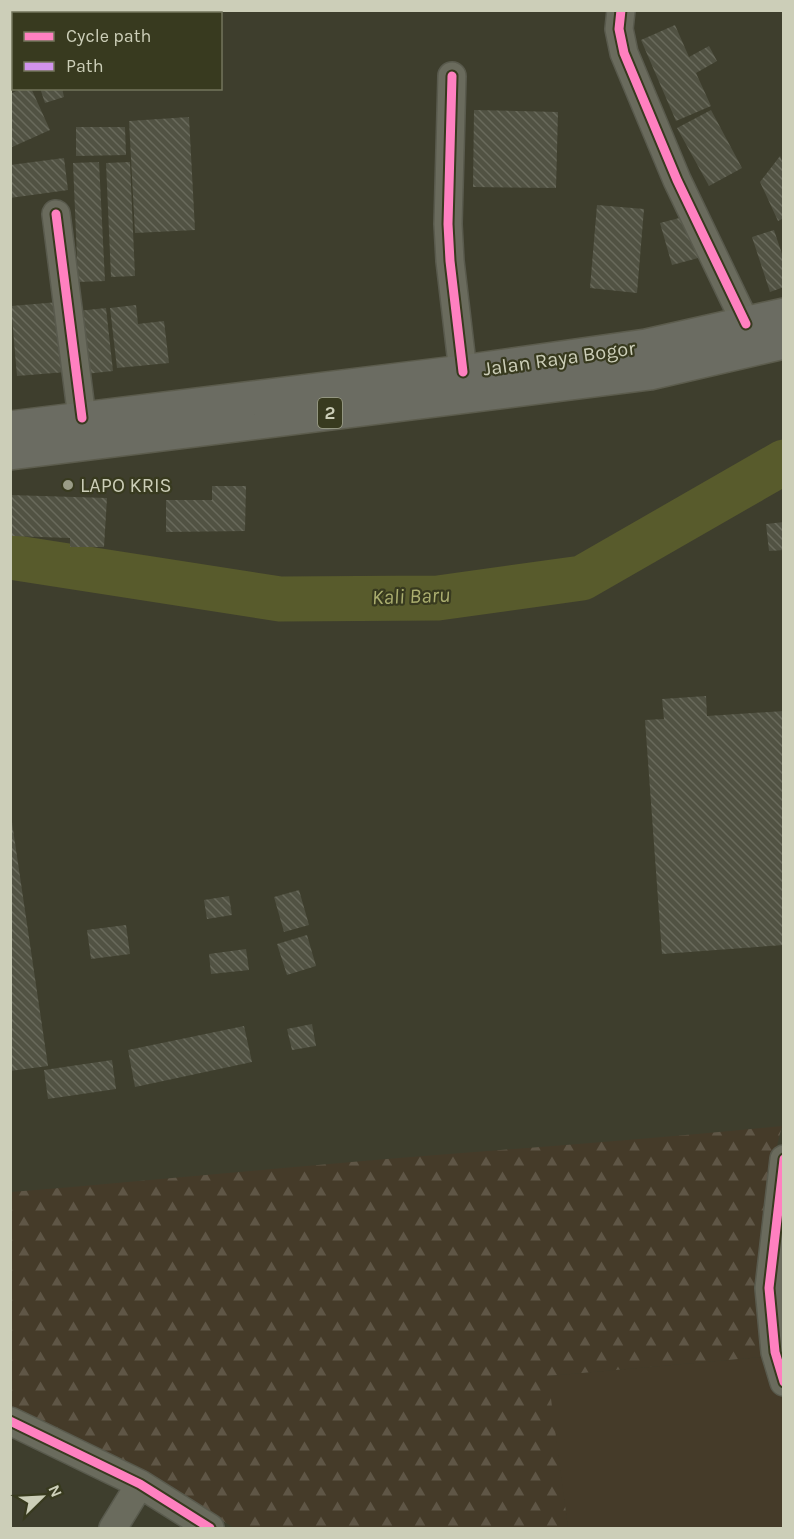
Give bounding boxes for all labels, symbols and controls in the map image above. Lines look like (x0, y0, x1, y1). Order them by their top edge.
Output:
legend (12, 12, 222, 90)
text: Cycle path (66, 25, 151, 47)
text: Path (66, 55, 104, 77)
street label: Jalan Raya Bogor (481, 336, 638, 381)
road number: 2 (318, 398, 342, 428)
place label: LAPO KRIS (80, 474, 172, 497)
marker: LAPO KRIS (61, 478, 75, 492)
water label: Kali Baru (371, 583, 451, 609)
north arrow (12, 1467, 72, 1527)
text: N (44, 1482, 66, 1500)

